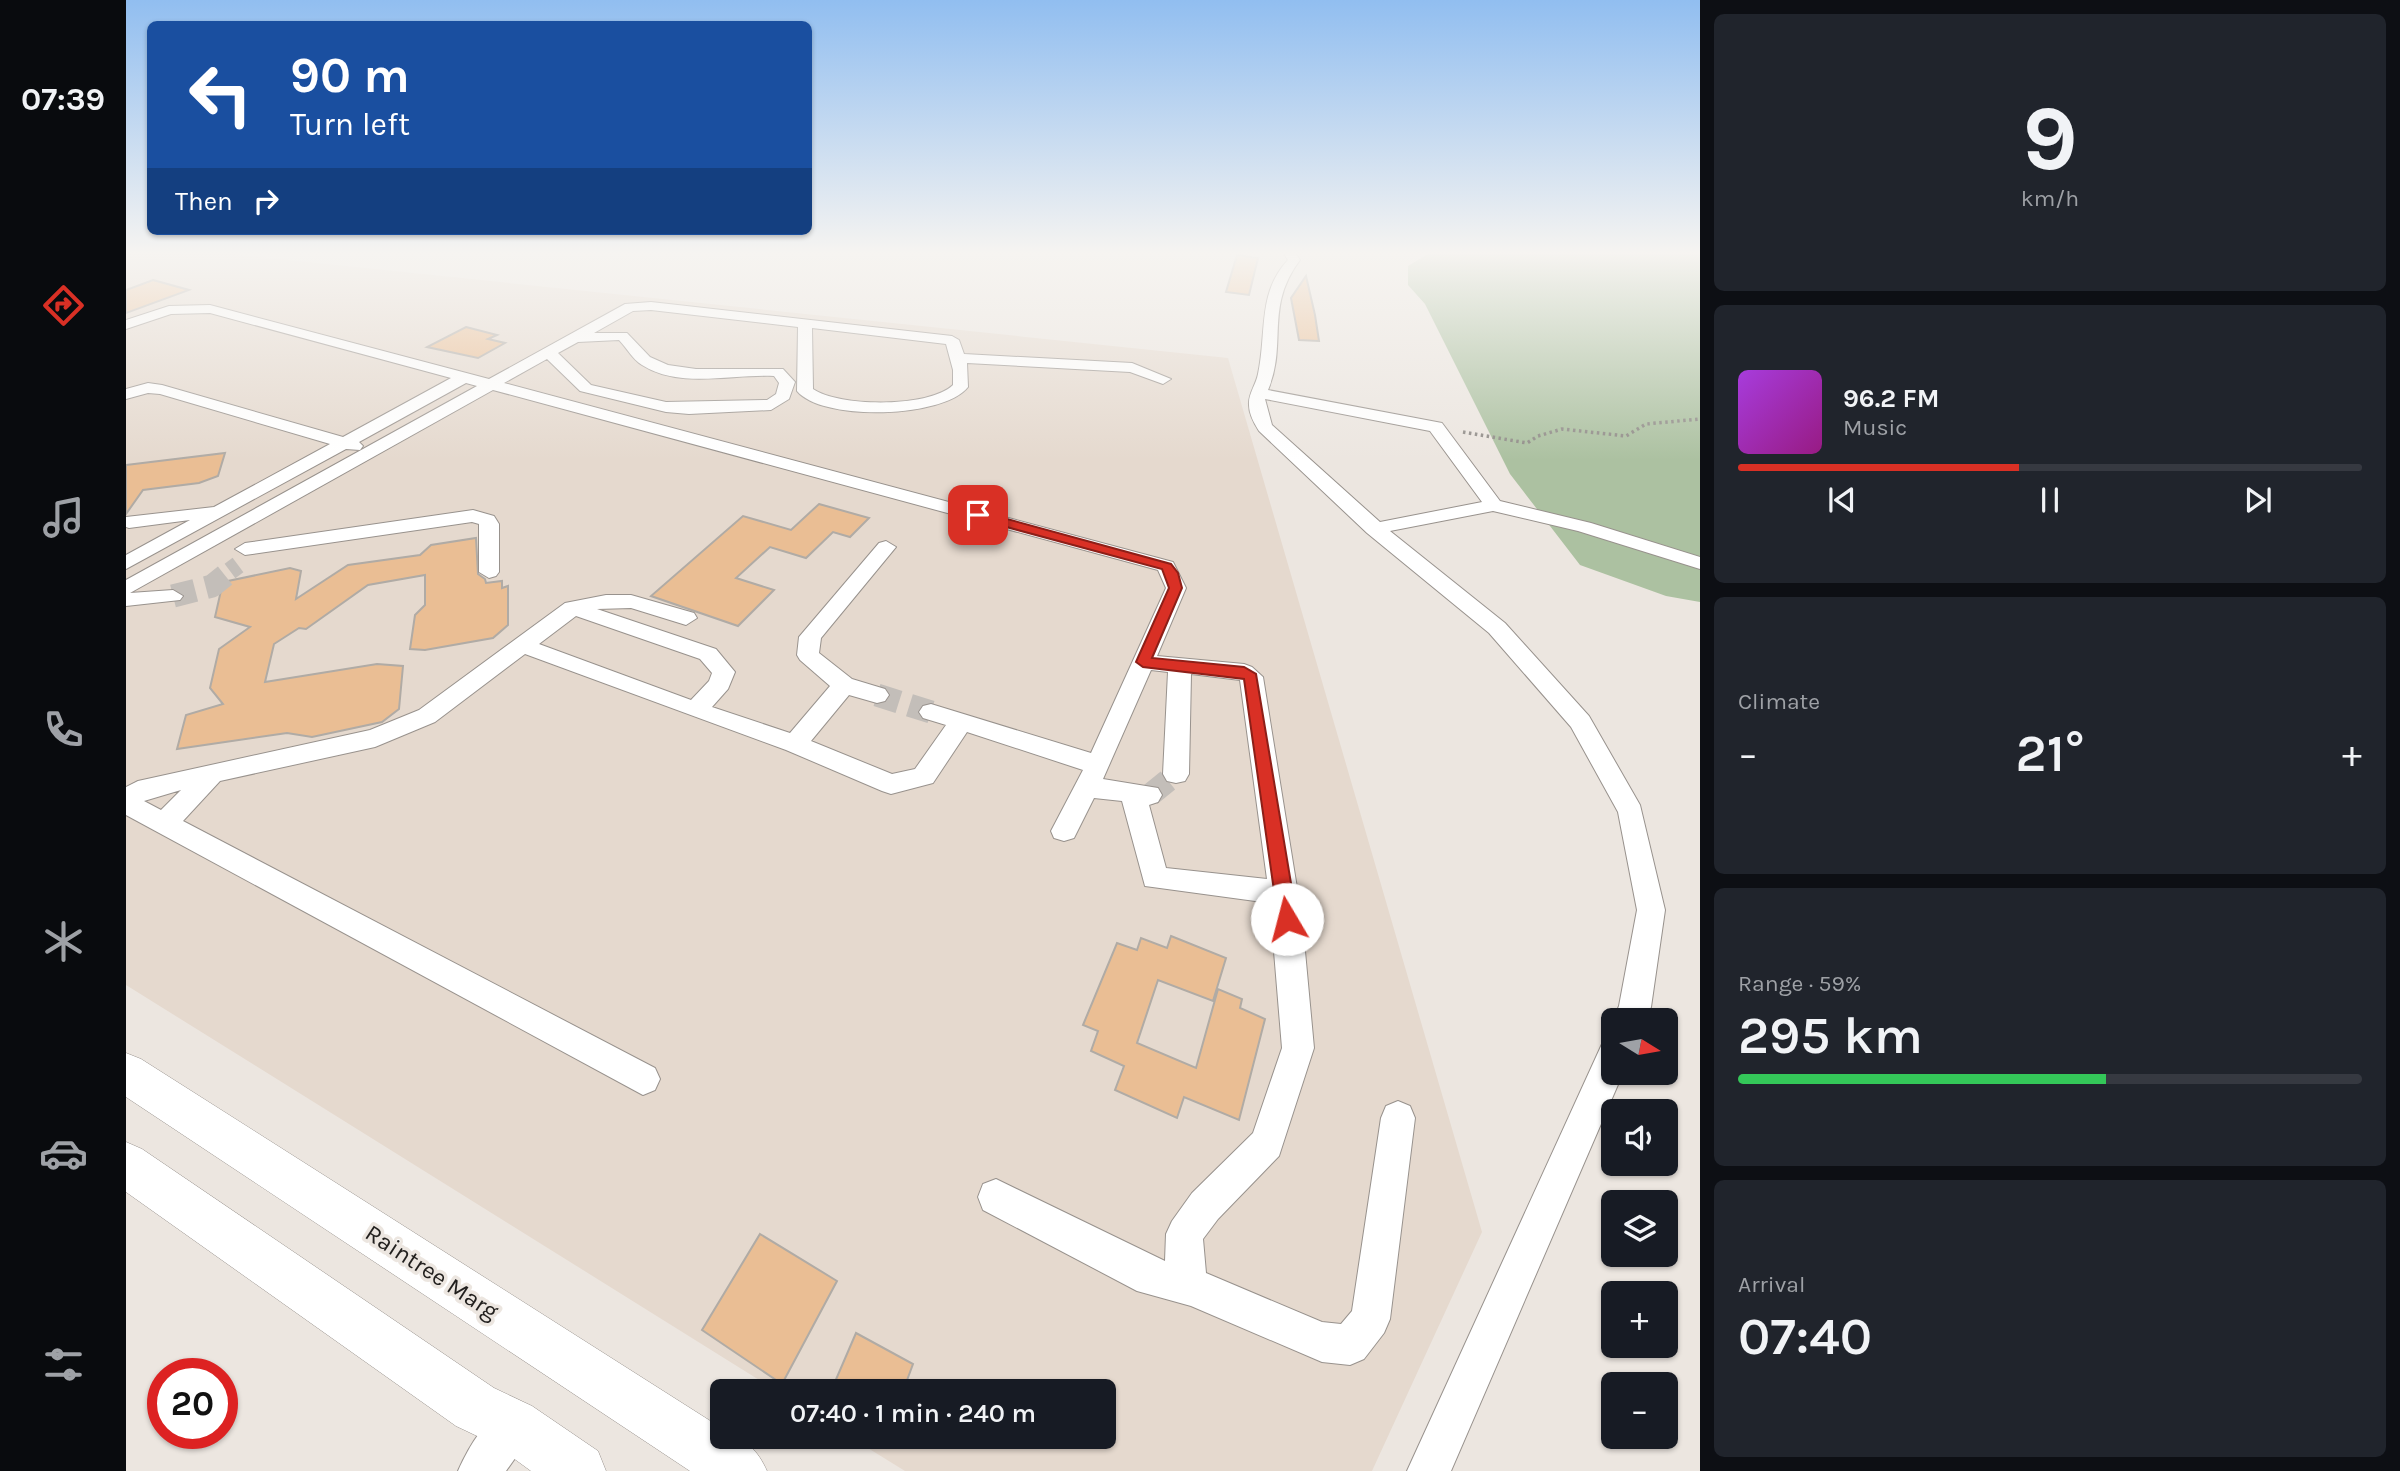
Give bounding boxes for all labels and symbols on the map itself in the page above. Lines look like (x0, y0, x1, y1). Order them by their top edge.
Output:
pin (948, 485, 1008, 545)
position arrow (1250, 882, 1324, 956)
north arrow (1601, 1008, 1678, 1085)
street label: Raintree Marg (360, 1219, 504, 1326)
speed limit sign: 20 (147, 1358, 238, 1449)

